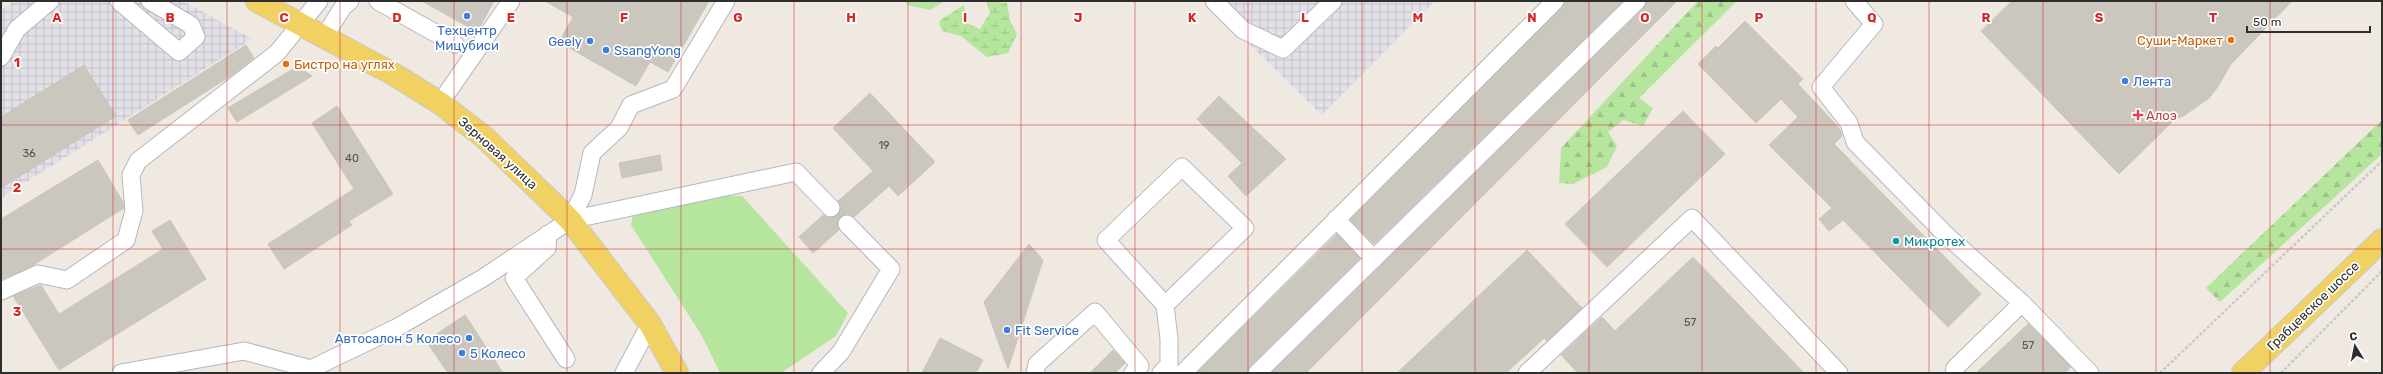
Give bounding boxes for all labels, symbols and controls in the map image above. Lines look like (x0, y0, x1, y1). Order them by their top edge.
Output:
scale bar (2247, 8, 2370, 34)
text: A (52, 10, 62, 25)
text: B (165, 10, 175, 25)
text: C (279, 10, 289, 25)
text: D (392, 10, 402, 25)
text: E (507, 10, 515, 25)
text: F (620, 10, 628, 25)
text: G (733, 10, 743, 25)
text: H (846, 10, 856, 25)
text: I (963, 10, 967, 25)
text: J (1074, 10, 1082, 25)
text: K (1188, 10, 1197, 25)
text: L (1301, 10, 1309, 25)
text: M (1413, 10, 1423, 25)
text: N (1527, 10, 1537, 25)
text: O (1640, 10, 1650, 25)
text: P (1755, 10, 1764, 25)
text: Q (1867, 10, 1877, 25)
text: R (1982, 10, 1991, 25)
text: S (2095, 10, 2104, 25)
text: T (2209, 10, 2217, 25)
marker: Техцентр Мицубиси (462, 11, 472, 21)
text: 50 m (2253, 15, 2281, 29)
place label: Техцентр Мицубиси (435, 23, 499, 53)
place label: Суши-Маркет (2137, 33, 2223, 48)
place label: Geely (548, 34, 582, 49)
marker: Суши-Маркет (2226, 35, 2236, 45)
marker: Geely (585, 36, 595, 46)
place label: SsangYong (614, 43, 681, 59)
marker: SsangYong (601, 45, 611, 55)
text: 1 (14, 55, 20, 70)
place label: Бистро на углях (294, 57, 395, 72)
marker: Бистро на углях (281, 59, 291, 69)
place label: Лента (2133, 74, 2171, 89)
marker: Лента (2120, 76, 2130, 86)
place label: Алоэ (2146, 108, 2177, 123)
marker: Алоэ (2133, 110, 2143, 120)
street label: Зерновая улица (456, 114, 540, 192)
house number: 19 (878, 139, 890, 152)
house number: 36 (22, 147, 36, 160)
house number: 40 (345, 152, 359, 165)
text: 2 (13, 180, 21, 195)
place label: Микротех (1904, 234, 1965, 249)
marker: Микротех (1891, 236, 1901, 246)
street label: Грабцевское шоссе (2264, 258, 2362, 354)
text: 3 (13, 304, 22, 319)
house number: 57 (1684, 316, 1696, 329)
place label: Fit Service (1015, 323, 1079, 338)
marker: Fit Service (1002, 325, 1012, 335)
north arrow (2335, 326, 2375, 366)
text: С (2348, 330, 2359, 344)
place label: Автосалон 5 Колесо (335, 331, 461, 346)
marker: Автосалон 5 Колесо (464, 333, 474, 343)
house number: 57 (2022, 339, 2034, 352)
place label: 5 Колесо (470, 346, 526, 361)
marker: 5 Колесо (457, 348, 467, 358)

